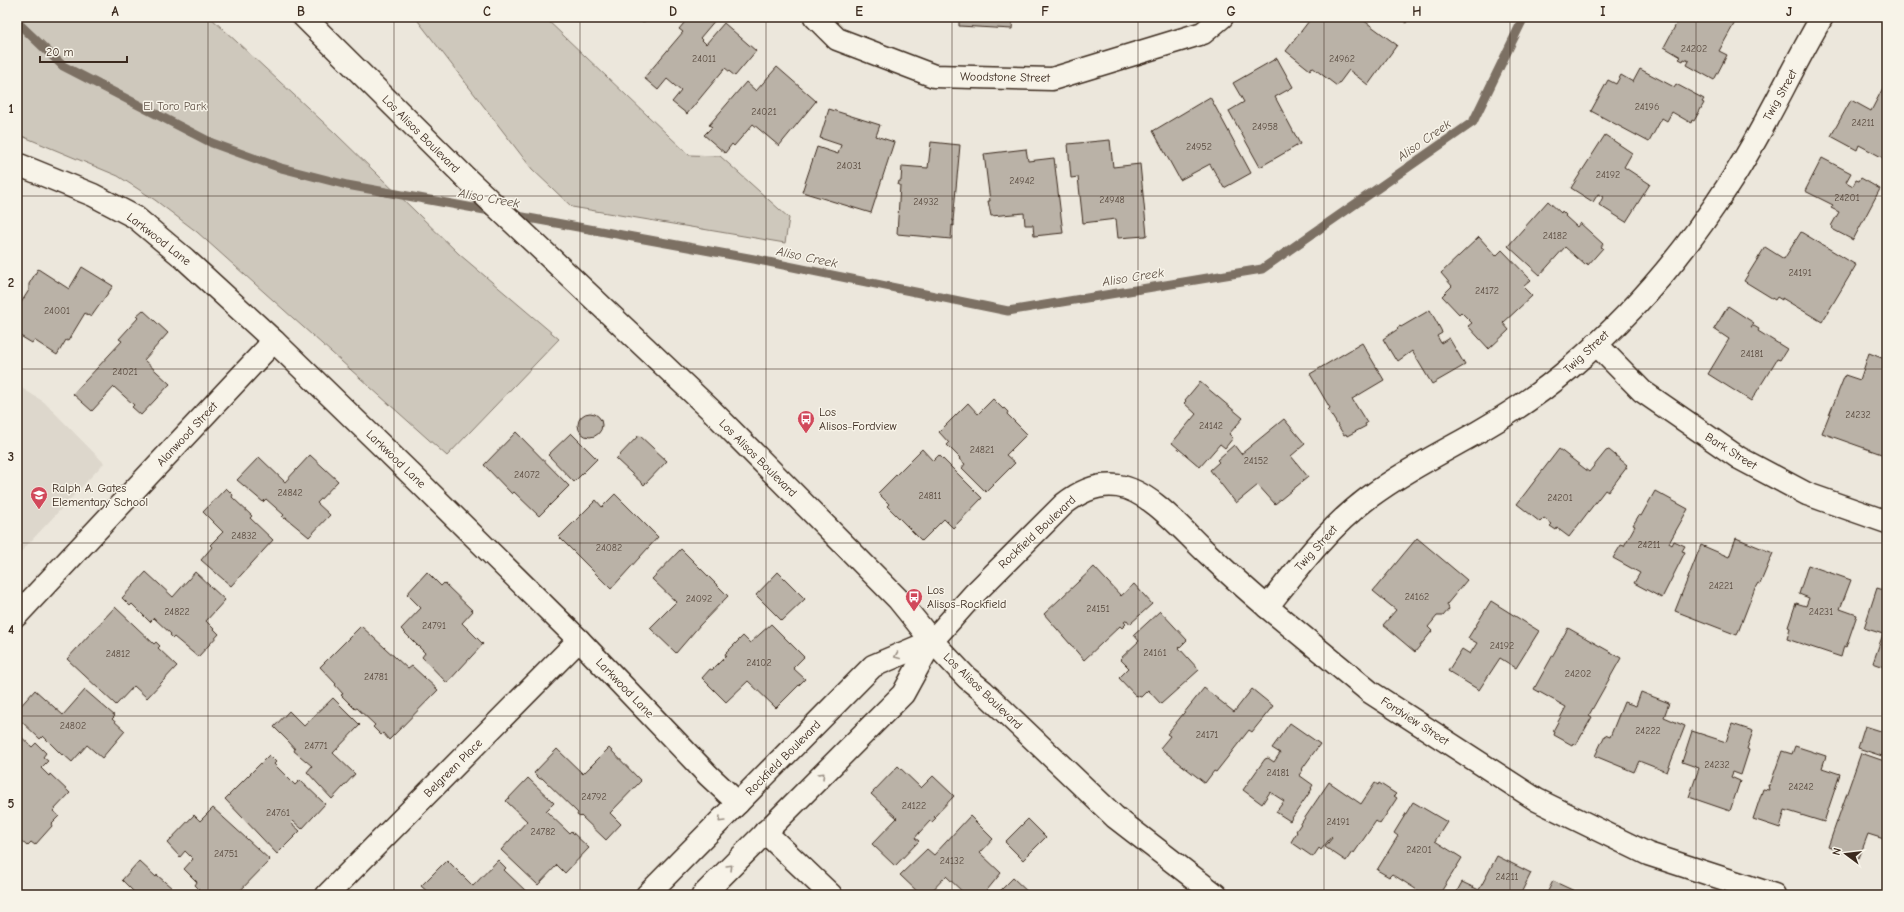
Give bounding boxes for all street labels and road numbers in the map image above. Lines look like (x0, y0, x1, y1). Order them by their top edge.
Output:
street label: Twig Street (1760, 66, 1800, 123)
street label: Woodstone Street (960, 69, 1051, 85)
street label: Los Alisos Boulevard (379, 92, 463, 176)
street label: Larkwood Lane (124, 210, 194, 268)
street label: Twig Street (1561, 327, 1612, 376)
street label: Alanwood Street (154, 399, 221, 469)
street label: Los Alisos Boulevard (716, 416, 800, 500)
street label: Larkwood Lane (363, 427, 429, 491)
street label: Bark Street (1703, 430, 1760, 473)
street label: Rockfield Boulevard (996, 493, 1078, 571)
street label: Twig Street (1292, 522, 1341, 574)
street label: Los Alisos Boulevard (941, 650, 1025, 732)
street label: Larkwood Lane (593, 655, 657, 721)
street label: Fordview Street (1378, 694, 1452, 749)
street label: Rockfield Boulevard (743, 718, 823, 798)
street label: Belgreen Place (421, 736, 485, 800)

